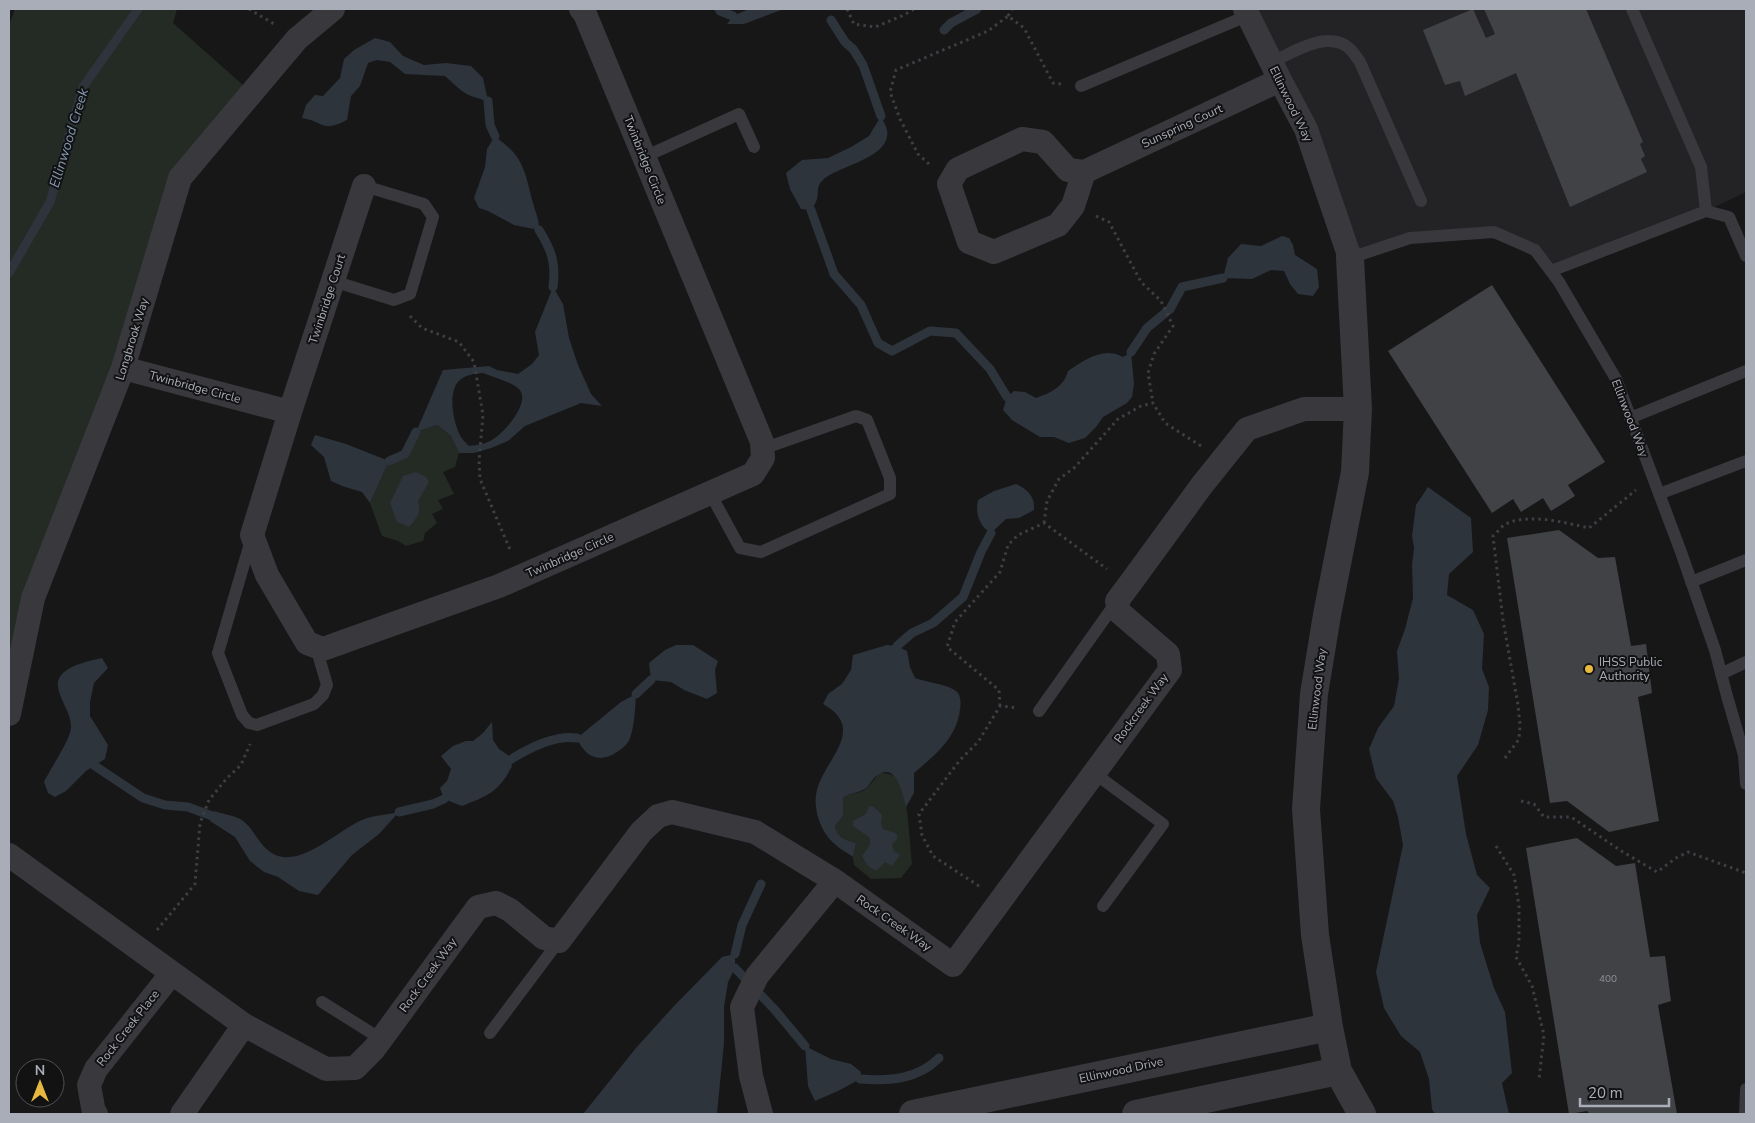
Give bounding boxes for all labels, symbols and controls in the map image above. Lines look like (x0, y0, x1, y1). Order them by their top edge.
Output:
street label: Ellinwood Way (1266, 64, 1317, 145)
water label: Ellinwood Creek (45, 85, 93, 190)
street label: Sunspring Court (1139, 100, 1226, 152)
street label: Twinbridge Circle (620, 113, 670, 207)
street label: Twinbridge Court (305, 251, 349, 346)
street label: Longbrook Way (112, 295, 152, 382)
street label: Twinbridge Circle (147, 367, 243, 407)
street label: Ellinwood Way (1608, 377, 1652, 460)
street label: Twinbridge Circle (524, 529, 616, 581)
street label: Ellinwood Way (1304, 646, 1330, 731)
place label: IHSS Public Authority (1599, 654, 1663, 684)
marker: IHSS Public Authority (1583, 663, 1595, 675)
street label: Rockcreek Way (1110, 669, 1172, 746)
street label: Rock Creek Way (853, 891, 935, 955)
street label: Rock Creek Way (396, 934, 461, 1015)
house number: 400 (1599, 972, 1617, 986)
street label: Rock Creek Place (93, 987, 163, 1069)
street label: Ellinwood Drive (1078, 1053, 1164, 1087)
north arrow (15, 1058, 65, 1108)
text: N (35, 1061, 45, 1080)
scale bar (1580, 1076, 1669, 1108)
text: 20 m (1588, 1083, 1623, 1103)

